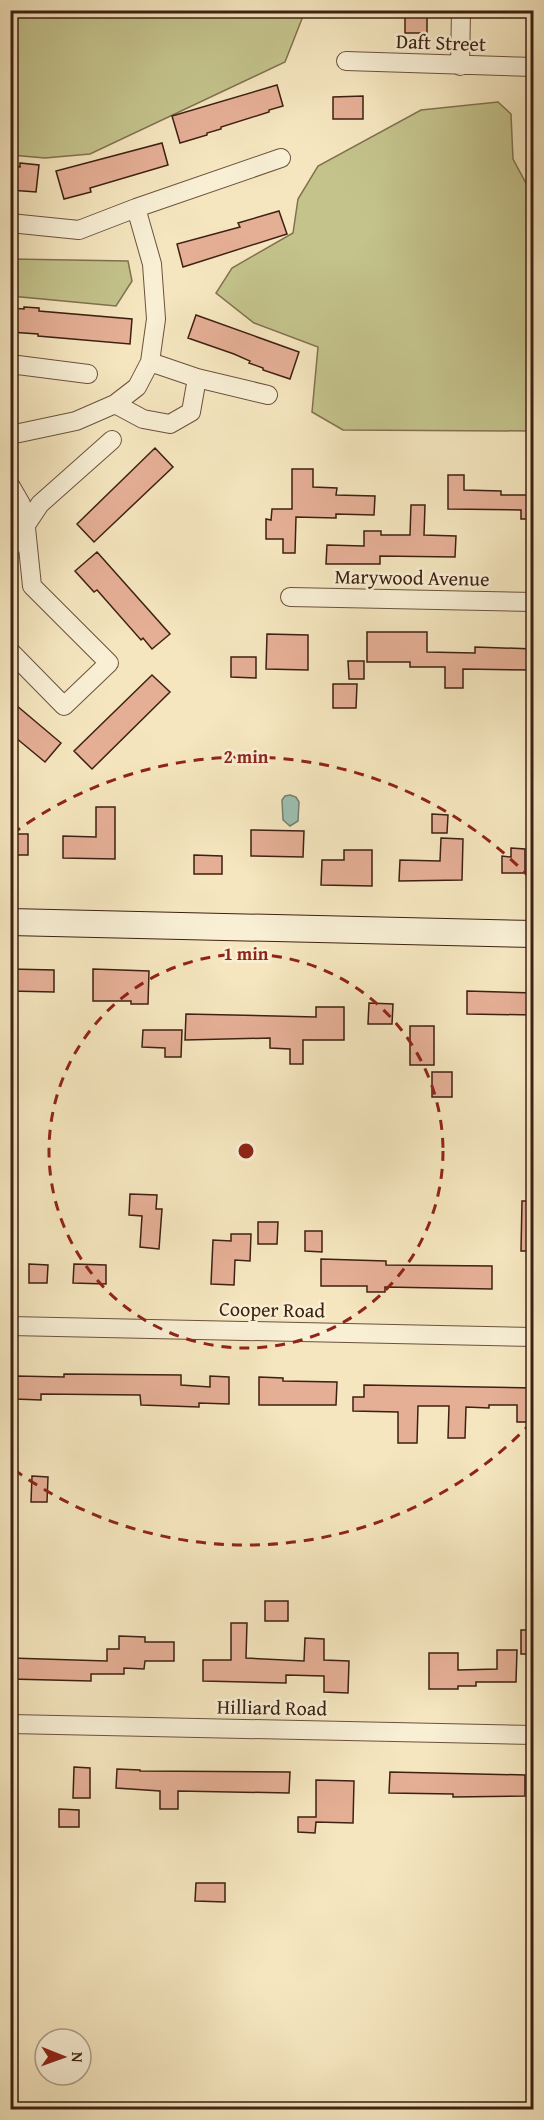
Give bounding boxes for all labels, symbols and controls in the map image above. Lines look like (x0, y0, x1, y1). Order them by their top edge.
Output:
street label: Daft Street (395, 26, 487, 58)
street label: Marywood Avenue (334, 561, 490, 593)
text: 2 min (224, 743, 269, 770)
text: 1 min (224, 940, 269, 967)
centre of rings (236, 1141, 256, 1161)
street label: Cooper Road (219, 1294, 326, 1324)
street label: Hilliard Road (217, 1692, 328, 1722)
north arrow (33, 2027, 93, 2087)
text: N (66, 2052, 90, 2063)

